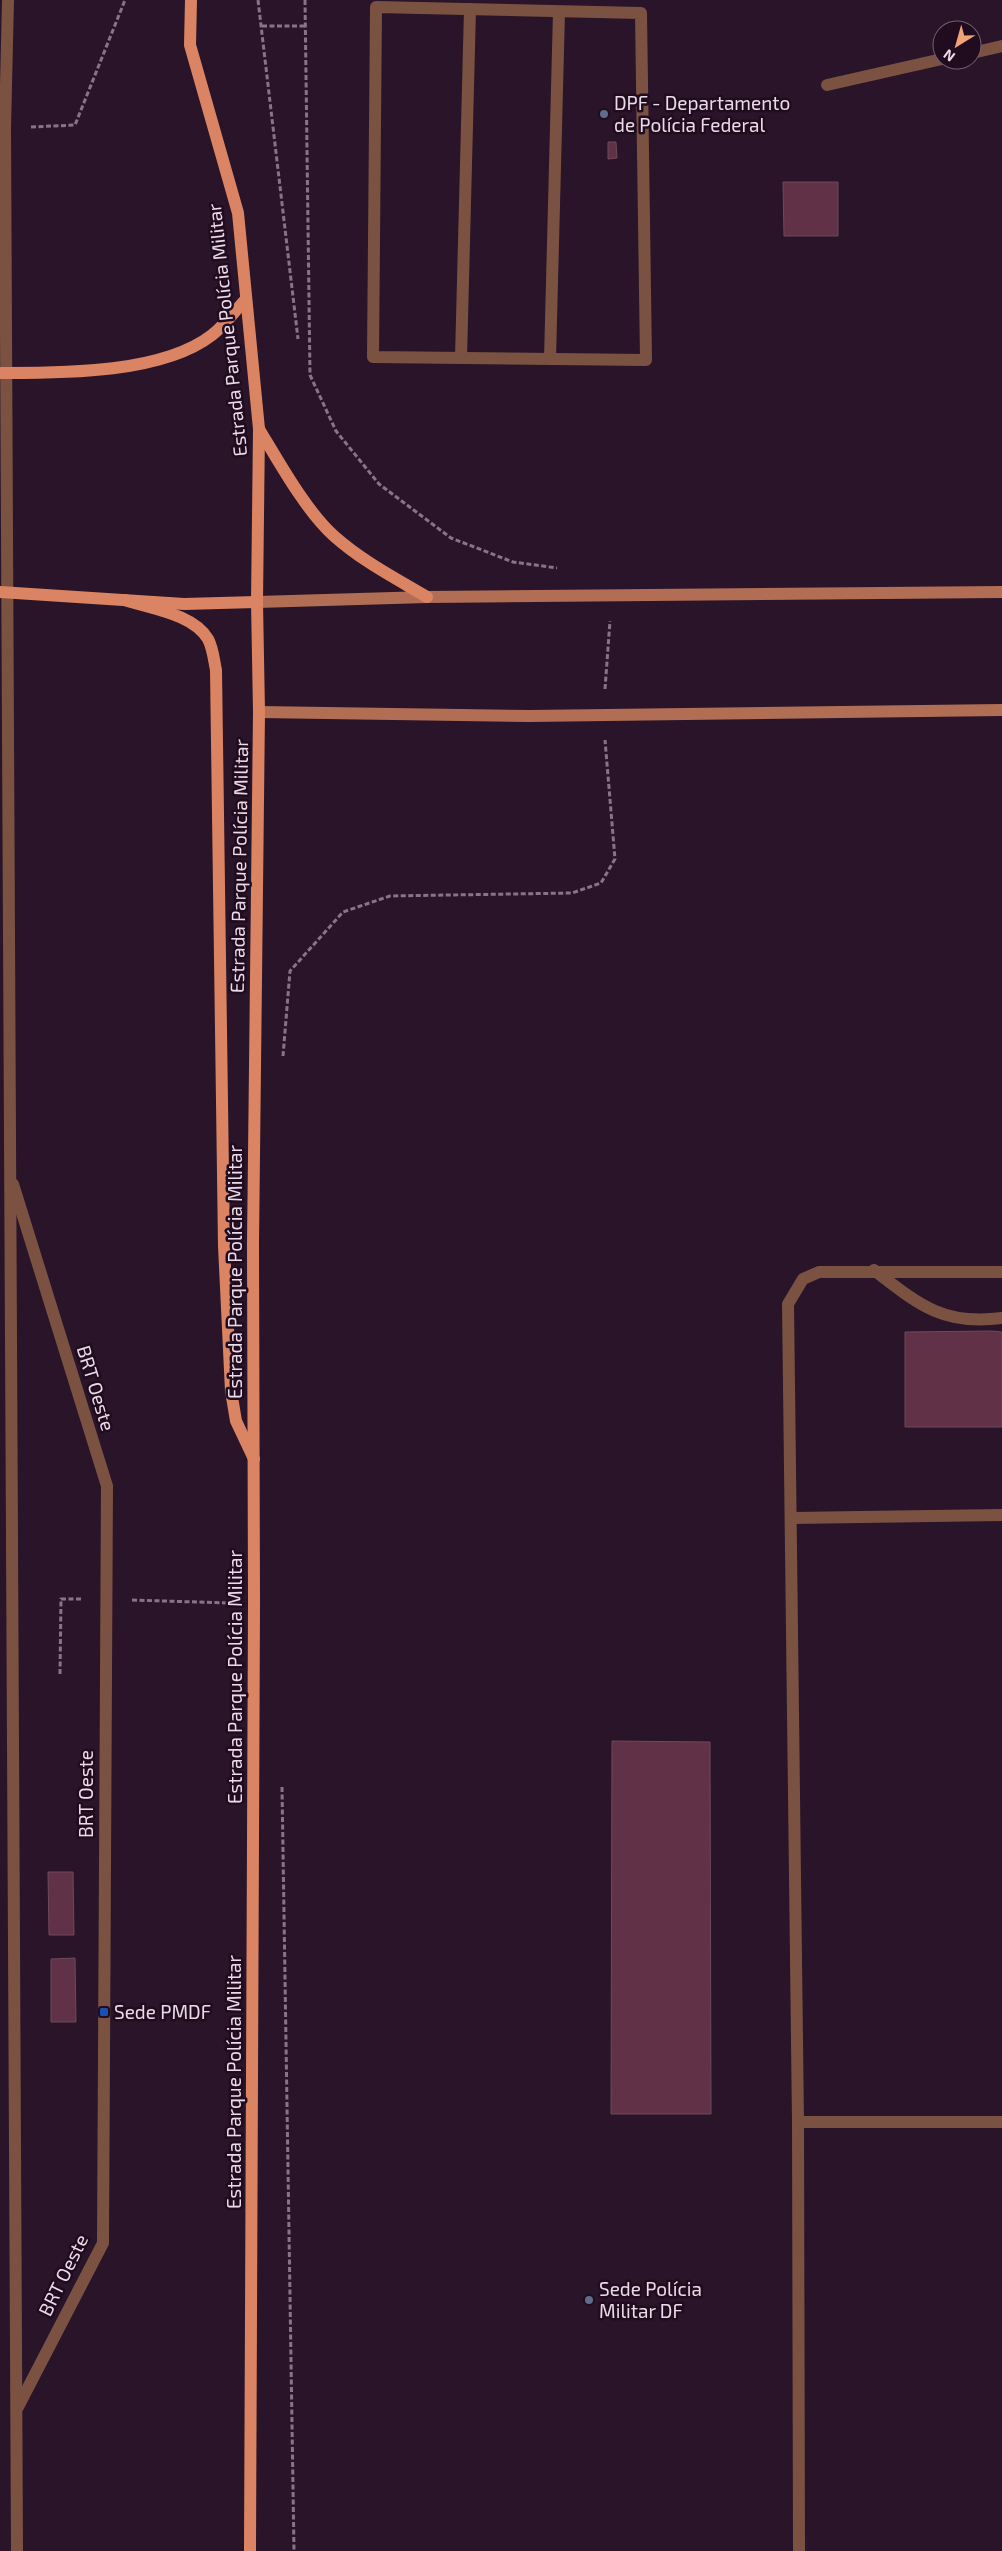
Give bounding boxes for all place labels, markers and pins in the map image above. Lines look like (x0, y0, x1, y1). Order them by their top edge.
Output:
place label: DPF - Departamento de Polícia Federal (614, 91, 790, 136)
marker: DPF - Departamento de Polícia Federal (598, 108, 610, 120)
place label: Sede PMDF (114, 2000, 211, 2023)
marker: Sede PMDF (98, 2006, 110, 2018)
place label: Sede Polícia Militar DF (599, 2277, 702, 2322)
marker: Sede Polícia Militar DF (583, 2294, 595, 2306)

